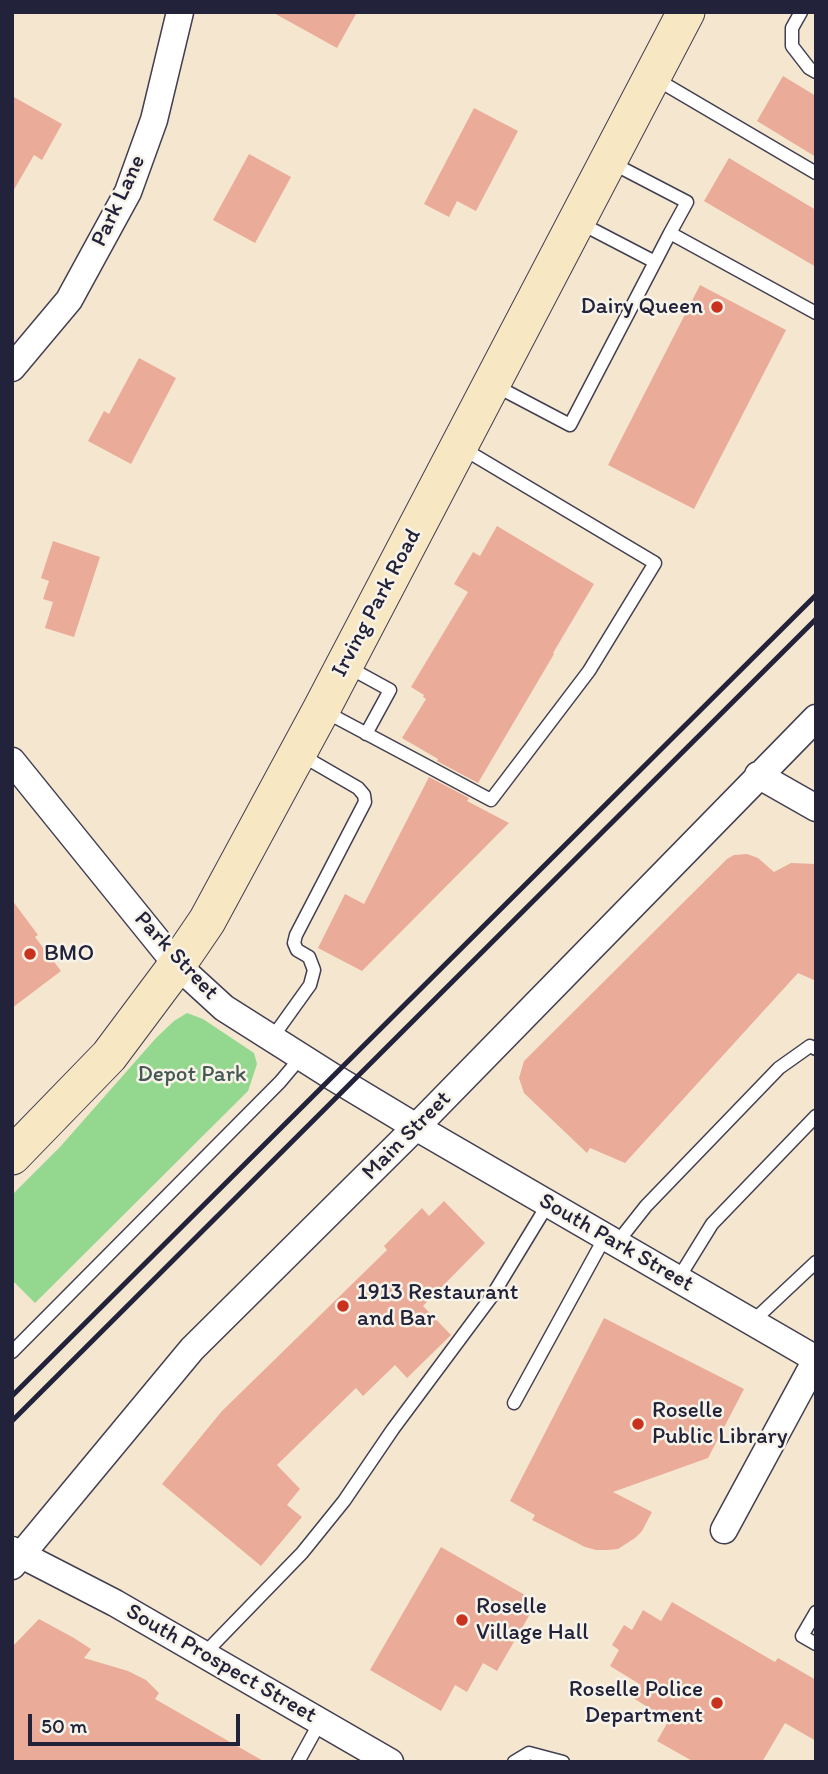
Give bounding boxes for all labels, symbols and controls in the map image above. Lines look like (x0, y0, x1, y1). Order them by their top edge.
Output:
street label: Park Lane (86, 151, 152, 251)
place label: Dairy Queen (580, 293, 703, 321)
marker: Dairy Queen (709, 299, 725, 315)
street label: Irving Park Road (326, 524, 428, 682)
street label: Park Street (128, 906, 224, 1006)
place label: BMO (44, 940, 94, 968)
marker: BMO (22, 946, 38, 962)
park label: Depot Park (137, 1061, 247, 1089)
street label: Main Street (357, 1086, 457, 1186)
street label: South Park Street (534, 1188, 698, 1298)
place label: 1913 Restaurant and Bar (357, 1279, 518, 1333)
marker: 1913 Restaurant and Bar (335, 1298, 351, 1314)
place label: Roselle Public Library (652, 1397, 788, 1451)
marker: Roselle Public Library (630, 1416, 646, 1432)
place label: Roselle Village Hall (476, 1593, 589, 1647)
street label: South Prospect Street (121, 1598, 321, 1730)
marker: Roselle Village Hall (454, 1612, 470, 1628)
place label: Roselle Police Department (569, 1676, 703, 1730)
marker: Roselle Police Department (709, 1695, 725, 1711)
scale bar (32, 1700, 243, 1744)
text: 50 m (41, 1713, 87, 1738)

